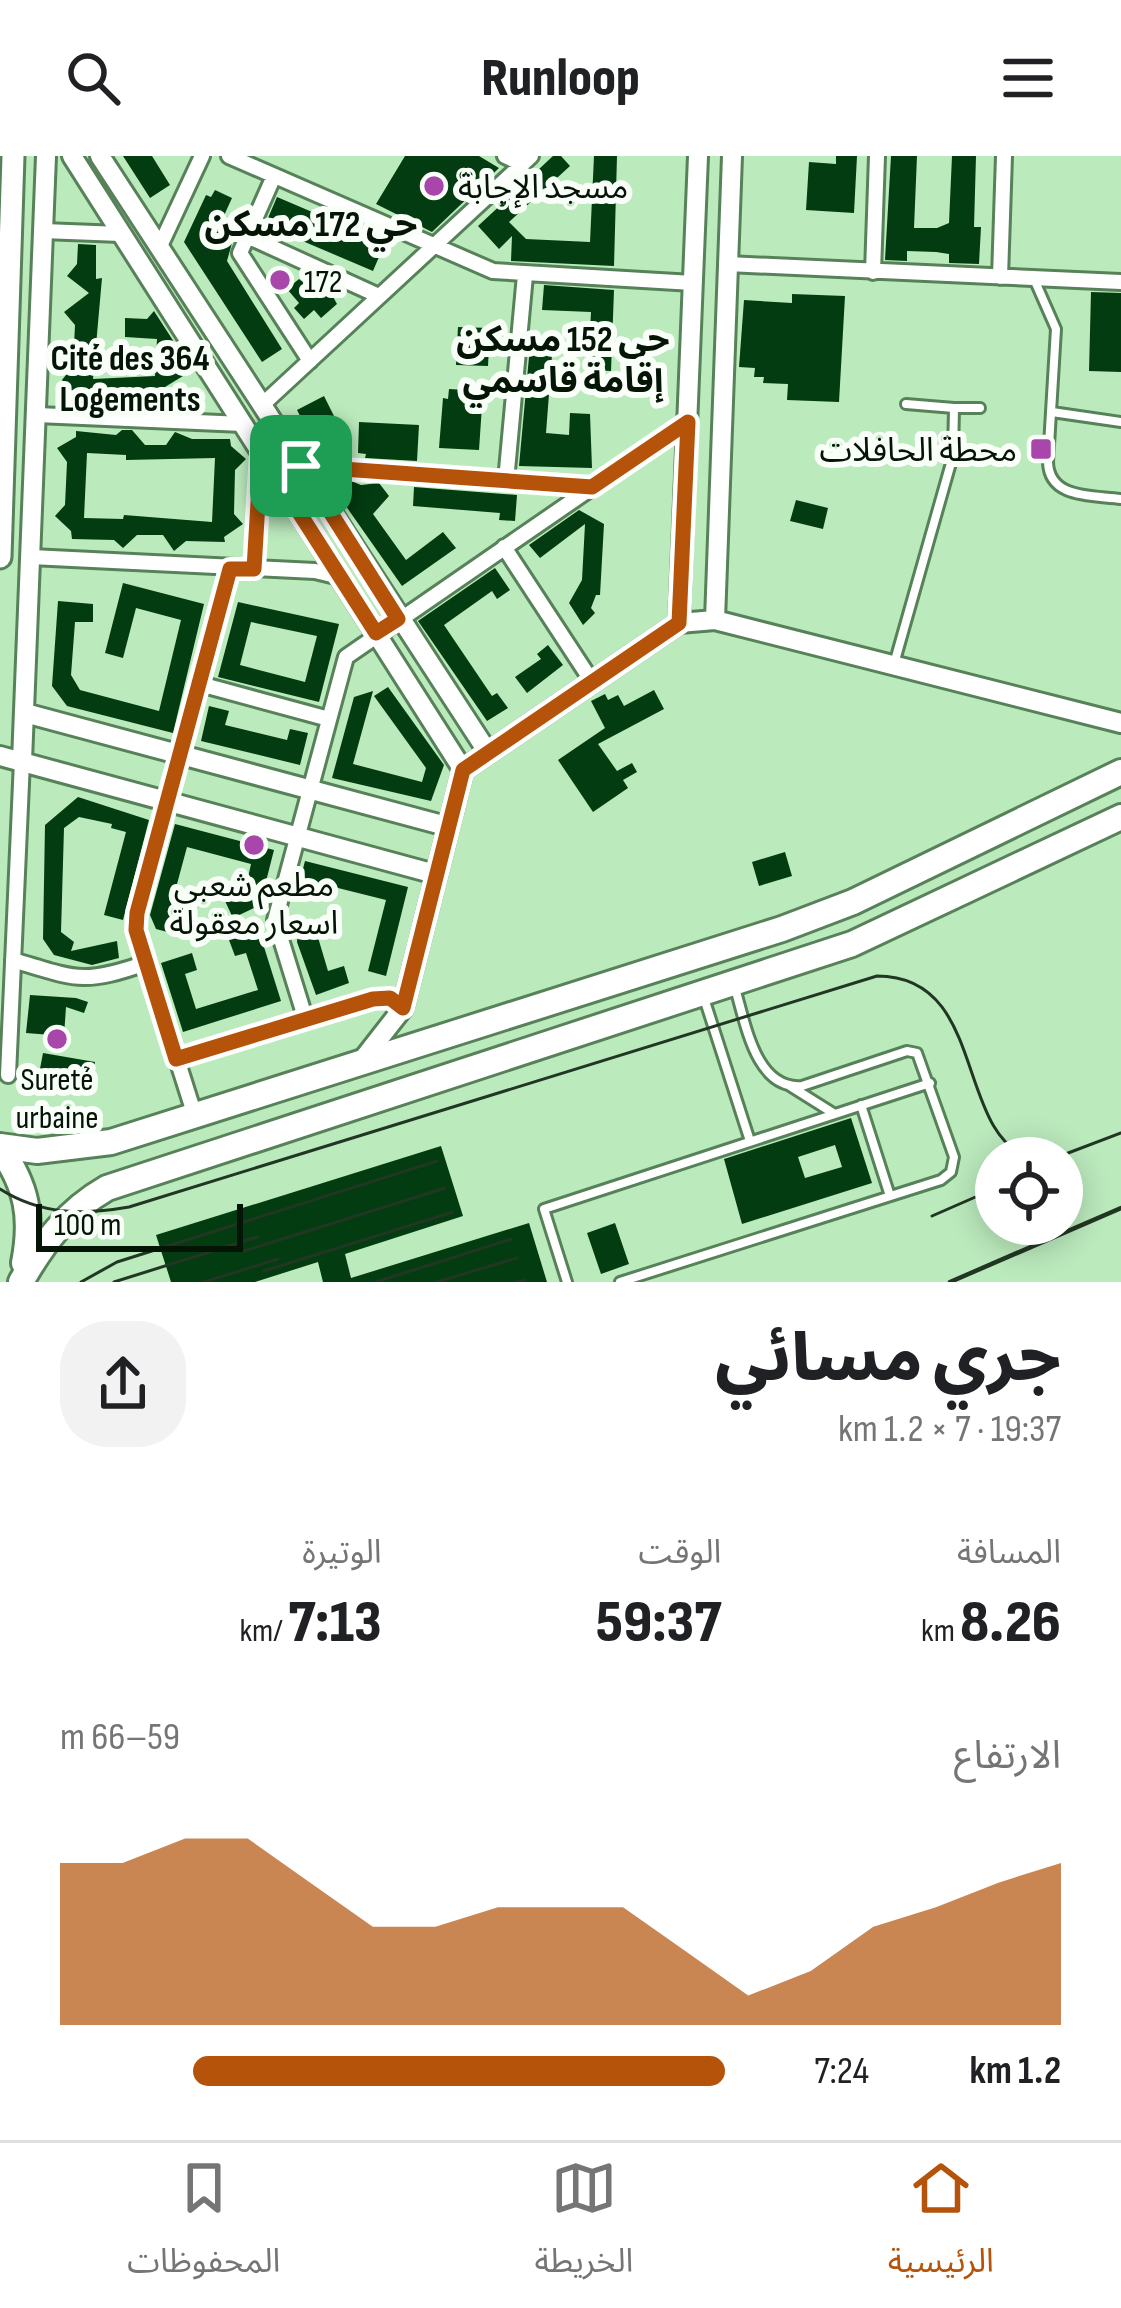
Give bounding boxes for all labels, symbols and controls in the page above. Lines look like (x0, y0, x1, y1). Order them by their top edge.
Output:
icon: search (60, 45, 126, 111)
icon: menu (995, 45, 1061, 111)
text: Runloop (481, 46, 640, 111)
place label: مسجد الإجابة (458, 168, 628, 209)
marker: مسجد الإجابة (421, 173, 447, 199)
district label: حي 172 مسكن (205, 204, 417, 252)
place label: 172 (304, 262, 342, 302)
marker: 172 (267, 267, 293, 293)
district label: حي 152 مسكن إقامة قاسمي (456, 319, 670, 408)
district label: Cité des 364 Logements (50, 338, 210, 422)
pin (250, 415, 352, 517)
place label: محطة الحافلات (820, 431, 1017, 471)
icon: arrive (268, 433, 334, 499)
marker: محطة الحافلات (1028, 436, 1054, 462)
marker: مطعم شعبي اسعار معقولة (241, 832, 267, 858)
place label: مطعم شعبي اسعار معقولة (170, 866, 338, 944)
marker: Sureté urbaine (44, 1026, 70, 1052)
place label: Sureté urbaine (15, 1060, 99, 1138)
map controls (975, 1137, 1083, 1245)
button: locate (975, 1137, 1083, 1245)
scale bar (36, 1198, 243, 1251)
text: 100 m (54, 1205, 121, 1245)
button: share (60, 1321, 186, 1447)
text: جري مسائي (715, 1321, 1061, 1400)
text: 19:37 · 7 × 1.2 km (838, 1406, 1061, 1453)
text: الوتيرة (302, 1533, 382, 1573)
text: الوقت (639, 1533, 721, 1573)
text: المسافة (957, 1533, 1061, 1573)
text: 7:13 (288, 1587, 382, 1659)
text: 59:37 (596, 1587, 721, 1659)
text: 8.26 (960, 1587, 1061, 1659)
text: /km (239, 1611, 288, 1651)
text: km (921, 1611, 960, 1651)
text: 59–66 m (60, 1714, 180, 1761)
text: الارتفاع (954, 1733, 1061, 1780)
text: 7:24 (814, 2048, 869, 2095)
text: 1.2 km (970, 2048, 1061, 2095)
tab: المحفوظات (127, 2155, 280, 2296)
tab: الخريطة (535, 2155, 633, 2296)
tab: الرئيسية (888, 2155, 994, 2296)

